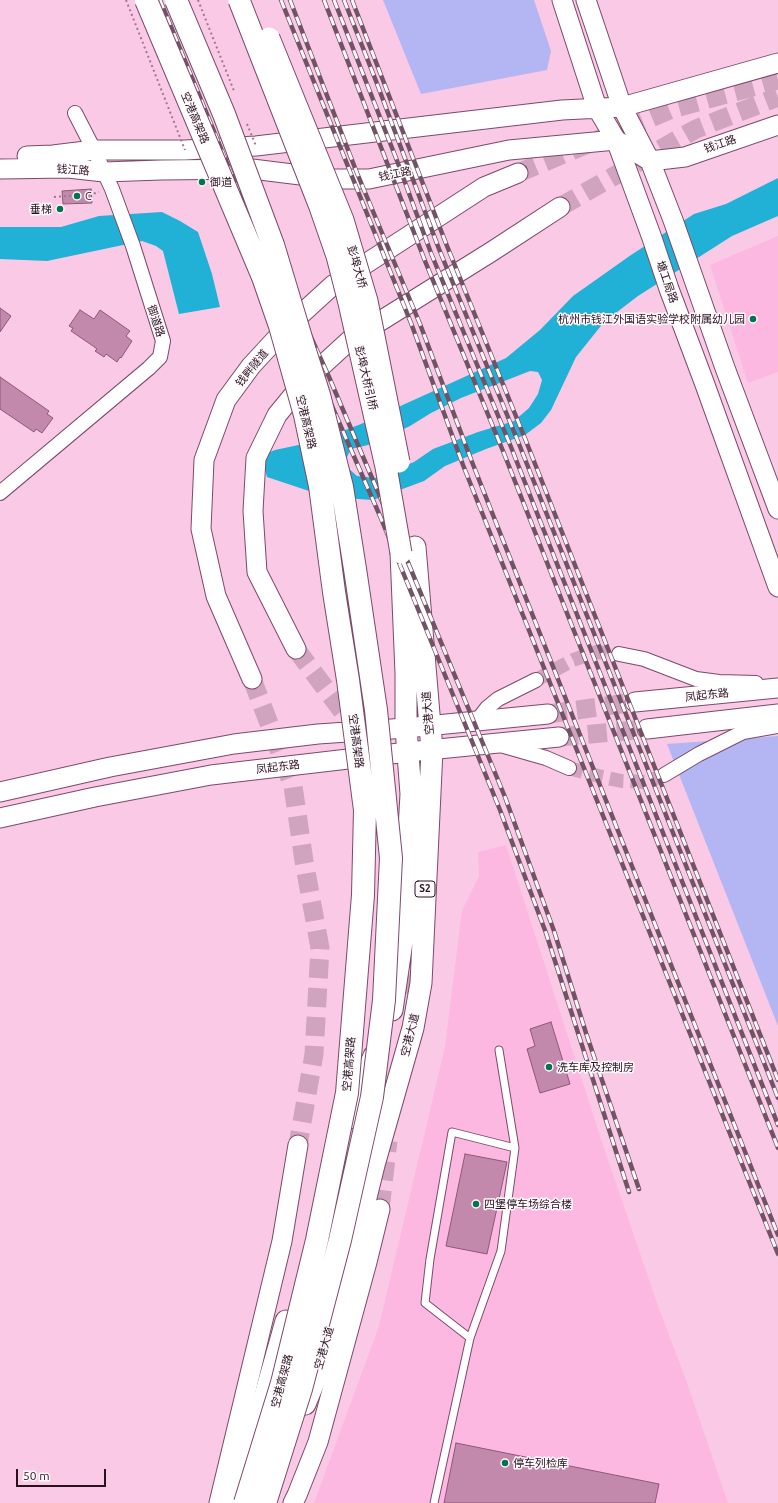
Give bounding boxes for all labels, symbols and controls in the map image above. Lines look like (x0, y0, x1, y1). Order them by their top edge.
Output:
street label: 空港高架路 (178, 90, 212, 146)
street label: 钱江路 (702, 132, 738, 156)
street label: 钱江路 (56, 162, 90, 178)
street label: 钱江路 (377, 164, 413, 184)
place label: 御道 (210, 175, 232, 189)
marker: 御道 (197, 177, 207, 187)
place label: C (85, 189, 92, 203)
marker: C (72, 191, 82, 201)
place label: 垂梯 (30, 202, 52, 216)
marker: 垂梯 (55, 204, 65, 214)
street label: 彭埠大桥 (345, 244, 369, 290)
street label: 塘工局路 (654, 259, 680, 305)
street label: 御道路 (145, 303, 167, 339)
place label: 杭州市钱江外国语实验学校附属幼儿园 (558, 312, 745, 326)
marker: 杭州市钱江外国语实验学校附属幼儿园 (748, 314, 758, 324)
street label: 彭埠大桥引桥 (352, 344, 380, 412)
street label: 钱畔隧道 (233, 347, 271, 389)
street label: 空港高架路 (293, 394, 319, 450)
street label: 凤起东路 (684, 686, 730, 704)
street label: 空港大道 (420, 691, 436, 735)
street label: 空港高架路 (346, 713, 366, 769)
street label: 凤起东路 (255, 758, 301, 776)
road number: S2 (415, 881, 435, 897)
street label: 空港大道 (398, 1012, 422, 1058)
street label: 空港高架路 (340, 1036, 358, 1092)
place label: 洗车库及控制房 (557, 1060, 634, 1074)
marker: 洗车库及控制房 (544, 1062, 554, 1072)
place label: 四堡停车场综合楼 (484, 1197, 572, 1211)
marker: 四堡停车场综合楼 (471, 1199, 481, 1209)
street label: 空港大道 (312, 1325, 336, 1371)
street label: 空港高架路 (269, 1353, 295, 1409)
place label: 停车列检库 (513, 1456, 568, 1470)
marker: 停车列检库 (500, 1458, 510, 1468)
scale bar (18, 1461, 108, 1487)
text: 50 m (23, 1469, 50, 1482)

